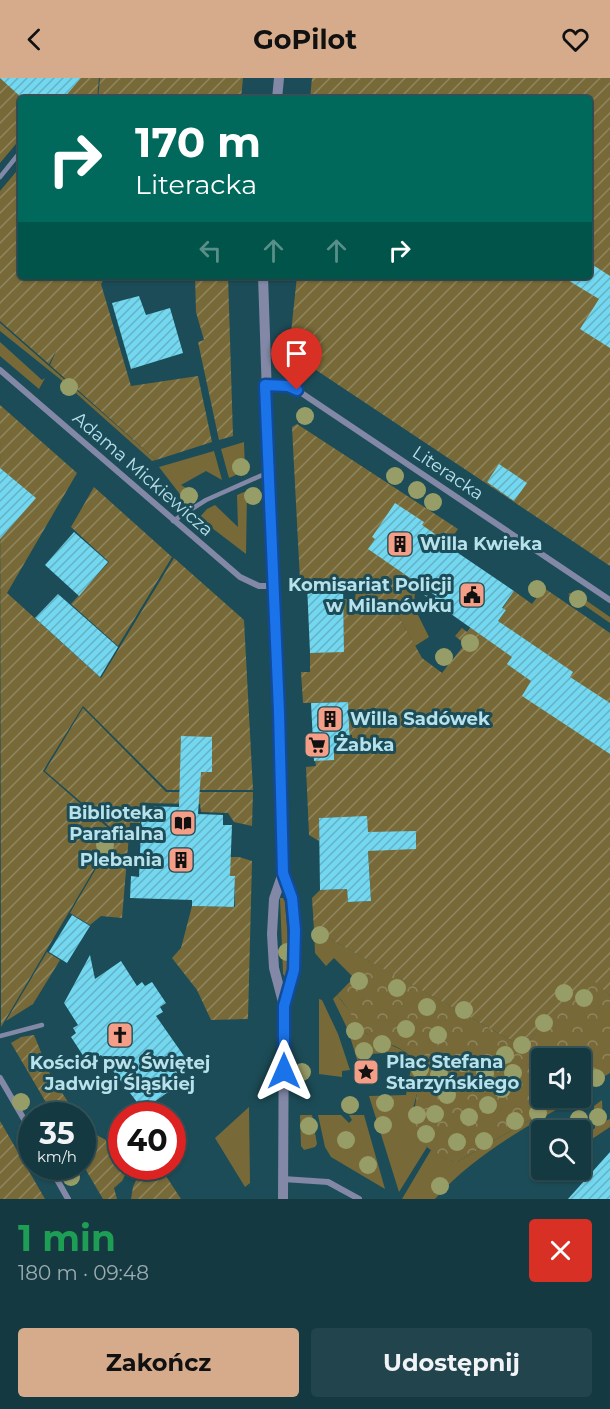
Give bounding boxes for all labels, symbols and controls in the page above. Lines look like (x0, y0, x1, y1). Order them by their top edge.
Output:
icon: back (18, 23, 51, 56)
text: GoPilot (253, 23, 357, 56)
icon: heart (559, 23, 592, 56)
text: 170 m (135, 116, 261, 168)
icon: right (36, 120, 114, 198)
text: Literacka (135, 168, 257, 201)
icon: left (194, 234, 227, 267)
icon: ahead (257, 234, 290, 267)
icon: ahead (320, 234, 353, 267)
icon: right (383, 234, 416, 267)
pin (271, 328, 322, 390)
icon: arrive (280, 337, 313, 370)
street label: Adama Mickiewicza (68, 407, 218, 541)
street label: Literacka (408, 441, 488, 505)
building icon: Willa Kwieka (385, 529, 415, 559)
place label: Willa Kwieka (420, 533, 542, 555)
place label: Komisariat Policji w Milanówku (288, 574, 452, 617)
public building icon: Komisariat Policji w Milanówku (457, 580, 487, 610)
building icon: Willa Sadówek (315, 704, 345, 734)
place label: Willa Sadówek (350, 708, 490, 730)
supermarket icon: Żabka (302, 730, 332, 760)
place label: Żabka (336, 734, 394, 756)
place label: Biblioteka Parafialna (68, 802, 164, 845)
library icon: Biblioteka Parafialna (168, 808, 198, 838)
building icon: Plebania (166, 845, 196, 875)
place label: Plebania (80, 849, 162, 871)
church icon: Kościół pw. Świętej Jadwigi Śląskiej (105, 1020, 135, 1050)
position arrow (252, 1039, 316, 1103)
map controls (531, 1048, 591, 1180)
button: sound (531, 1048, 591, 1108)
place label: Plac Stefana Starzyńskiego (386, 1051, 519, 1094)
place label: Kościół pw. Świętej Jadwigi Śląskiej (30, 1052, 210, 1095)
place icon: Plac Stefana Starzyńskiego (351, 1057, 381, 1087)
speed limit sign: 40 (108, 1102, 186, 1180)
text: 35 (39, 1115, 75, 1152)
button: search (531, 1120, 591, 1180)
text: km/h (37, 1147, 77, 1166)
text: 1 min (18, 1216, 116, 1260)
button: close (529, 1219, 592, 1282)
text: 180 m · 09:48 (18, 1261, 149, 1285)
button: Zakończ (18, 1328, 299, 1397)
button: Udostępnij (311, 1328, 592, 1397)

